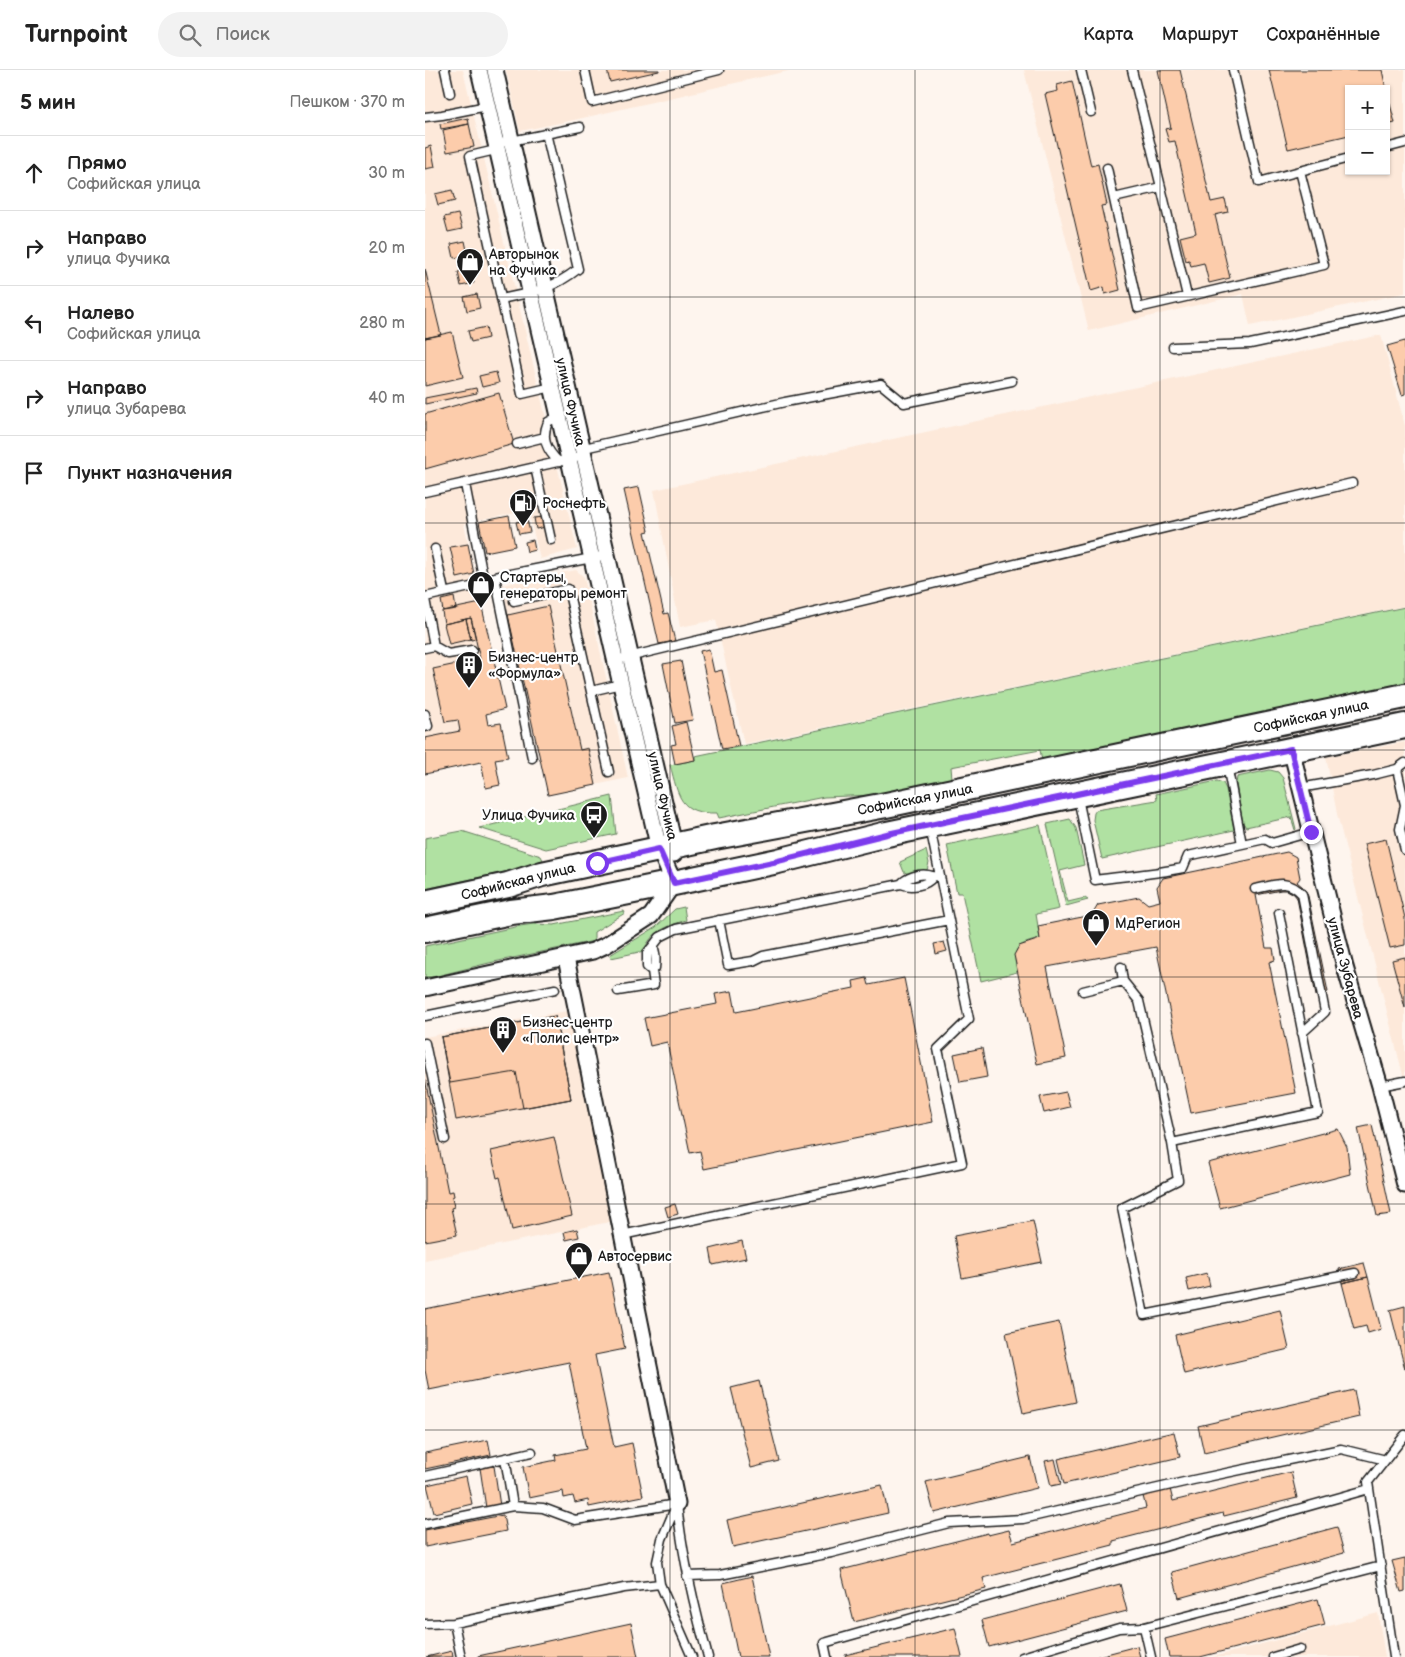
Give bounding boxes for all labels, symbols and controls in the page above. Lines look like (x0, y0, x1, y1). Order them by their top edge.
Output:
search box (158, 12, 508, 57)
text: Turnpoint (25, 20, 128, 49)
icon: search (176, 21, 204, 49)
text: Поиск (216, 23, 270, 46)
text: Карта (1083, 24, 1134, 45)
text: Маршрут (1162, 24, 1238, 45)
text: Сохранённые (1266, 24, 1380, 45)
map controls (1345, 85, 1390, 175)
button: + (1345, 85, 1390, 130)
text: 5 мин (20, 90, 76, 115)
text: Пешком · 370 m (290, 93, 405, 112)
button: − (1345, 130, 1390, 175)
text: Прямо (67, 152, 127, 175)
icon: ahead (20, 159, 48, 187)
text: 30 m (368, 164, 405, 183)
text: Софийская улица (67, 175, 201, 194)
text: Направо (67, 227, 147, 250)
icon: right (20, 234, 48, 262)
text: 20 m (369, 239, 405, 258)
place label: Авторынок на Фучика (488, 246, 560, 279)
shop icon: Авторынок на Фучика (455, 247, 485, 286)
text: улица Фучика (67, 250, 170, 269)
text: Налево (67, 302, 134, 325)
icon: left (20, 309, 48, 337)
text: 280 m (359, 314, 405, 333)
text: Софийская улица (67, 325, 201, 344)
street label: улица Фучика (552, 356, 589, 449)
text: Направо (67, 377, 147, 400)
icon: right (20, 384, 48, 412)
text: 40 m (368, 389, 405, 408)
text: улица Зубарева (67, 400, 186, 419)
icon: arrive (20, 459, 48, 487)
text: Пункт назначения (67, 462, 232, 485)
fuel station icon: Роснефть (508, 488, 538, 527)
place label: Роснефть (542, 495, 606, 512)
place label: Стартеры, генераторы ремонт (500, 569, 628, 602)
shop icon: Стартеры, генераторы ремонт (466, 570, 496, 609)
place label: Бизнес-центр «Формула» (488, 649, 578, 682)
building icon: Бизнес-центр «Формула» (454, 650, 484, 689)
street label: Софийская улица (1252, 696, 1371, 737)
street label: улица Фучика (644, 750, 681, 843)
street label: Софийская улица (856, 780, 975, 819)
bus stop icon: Улица Фучика (579, 800, 609, 839)
place label: Улица Фучика (482, 807, 576, 824)
route end (1300, 821, 1323, 844)
route start (586, 852, 609, 875)
street label: Софийская улица (459, 859, 578, 904)
shop icon: МдРегион (1081, 908, 1111, 947)
place label: МдРегион (1115, 915, 1180, 932)
street label: улица Зубарева (1324, 915, 1367, 1021)
place label: Бизнес-центр «Полис центр» (522, 1014, 620, 1047)
building icon: Бизнес-центр «Полис центр» (488, 1015, 518, 1054)
shop icon: Автосервис (564, 1241, 594, 1280)
place label: Автосервис (597, 1248, 672, 1265)

